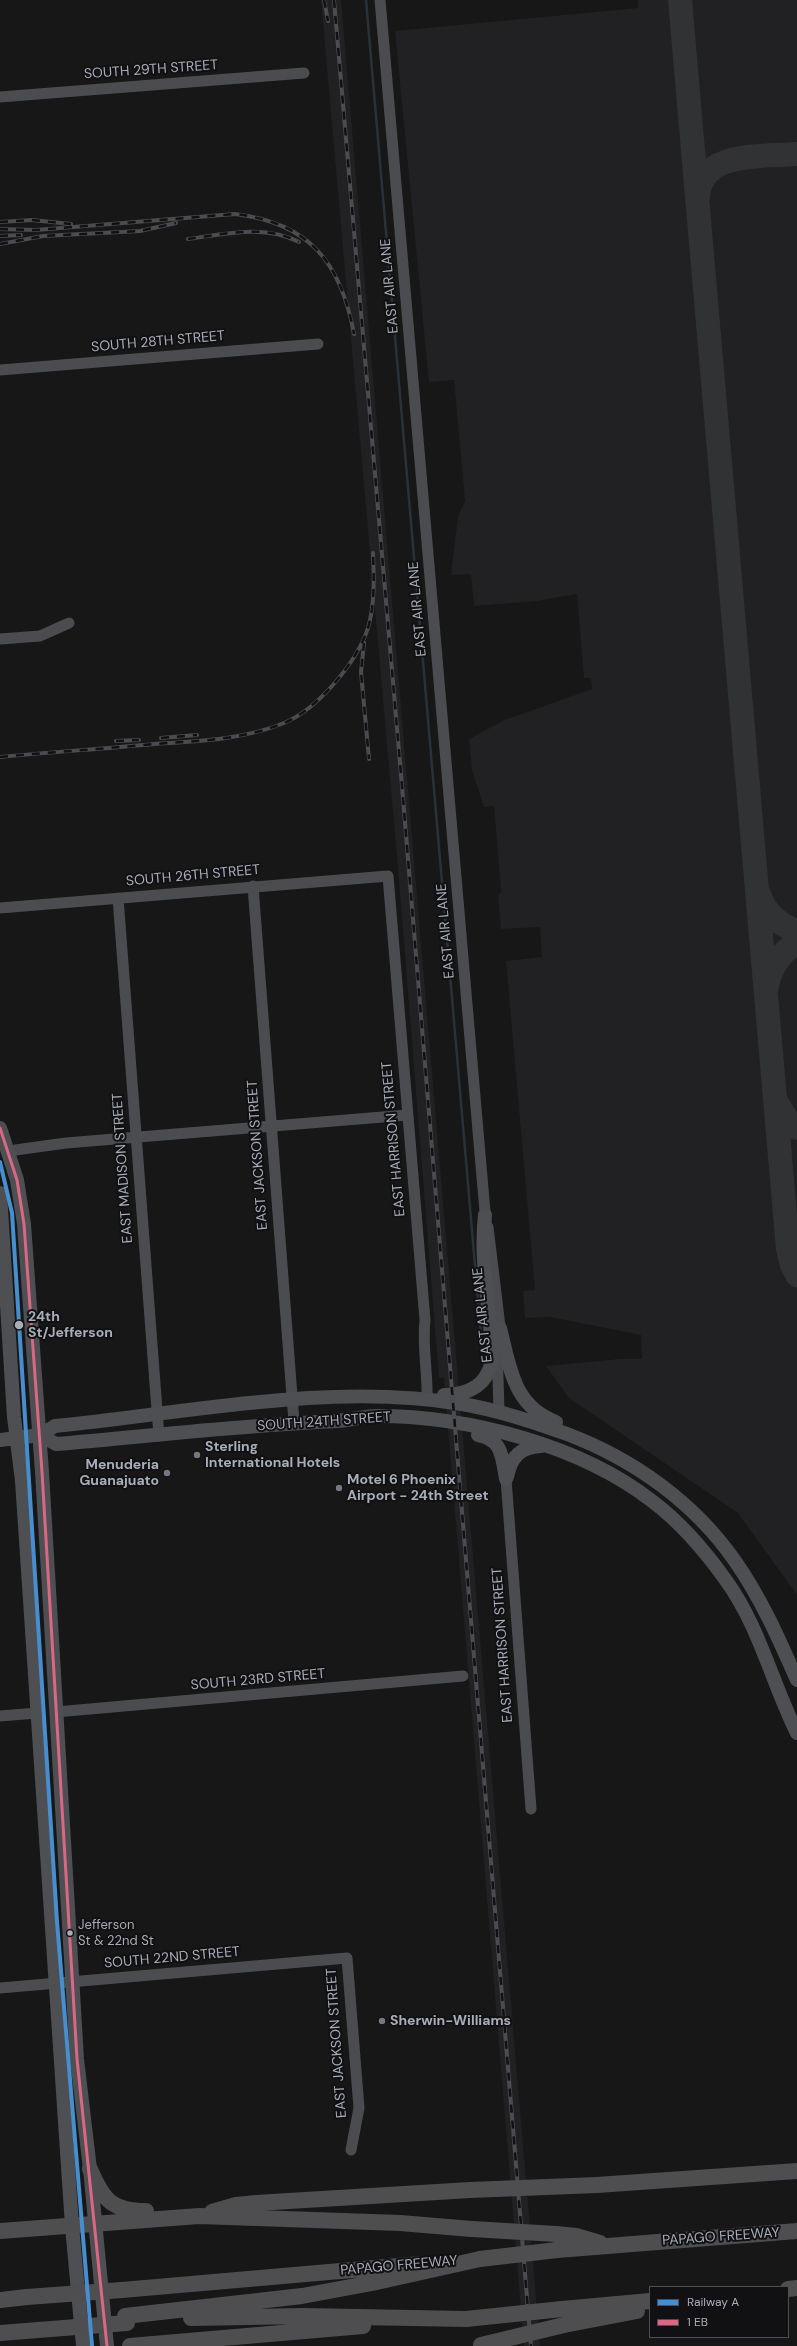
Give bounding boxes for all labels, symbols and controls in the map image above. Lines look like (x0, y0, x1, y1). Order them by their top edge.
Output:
street label: SOUTH 29TH STREET (83, 57, 219, 83)
street label: EAST AIR LANE (377, 238, 403, 334)
street label: SOUTH 28TH STREET (91, 328, 225, 356)
street label: EAST AIR LANE (405, 561, 431, 657)
street label: SOUTH 26TH STREET (125, 862, 261, 890)
street label: EAST AIR LANE (433, 883, 459, 979)
street label: EAST HARRISON STREET (379, 1061, 409, 1217)
street label: EAST JACKSON STREET (244, 1079, 272, 1231)
street label: EAST MADISON STREET (109, 1092, 137, 1244)
street label: EAST AIR LANE (470, 1267, 496, 1363)
place label: 24th St/Jefferson (28, 1309, 113, 1342)
marker: 24th St/Jefferson (13, 1319, 25, 1331)
street label: SOUTH 24TH STREET (257, 1409, 391, 1435)
place label: Sterling International Hotels (205, 1439, 340, 1472)
marker: Sterling International Hotels (192, 1450, 202, 1460)
place label: Menuderia Guanajuato (79, 1457, 159, 1490)
marker: Menuderia Guanajuato (162, 1468, 172, 1478)
place label: Motel 6 Phoenix Airport - 24th Street (347, 1472, 489, 1504)
marker: Motel 6 Phoenix Airport - 24th Street (334, 1483, 344, 1493)
street label: EAST HARRISON STREET (489, 1567, 517, 1723)
street label: SOUTH 23RD STREET (190, 1666, 326, 1694)
place label: Jefferson St & 22nd St (78, 1918, 154, 1949)
marker: Jefferson St & 22nd St (65, 1928, 75, 1938)
street label: SOUTH 22ND STREET (103, 1944, 241, 1972)
street label: EAST JACKSON STREET (323, 1967, 351, 2119)
place label: Sherwin-Williams (390, 2013, 511, 2029)
marker: Sherwin-Williams (377, 2016, 387, 2026)
street label: PAPAGO FREEWAY (662, 2225, 780, 2249)
street label: PAPAGO FREEWAY (340, 2253, 458, 2279)
legend (649, 2286, 789, 2338)
text: Railway A (687, 2294, 739, 2310)
text: 1 EB (687, 2314, 708, 2330)

